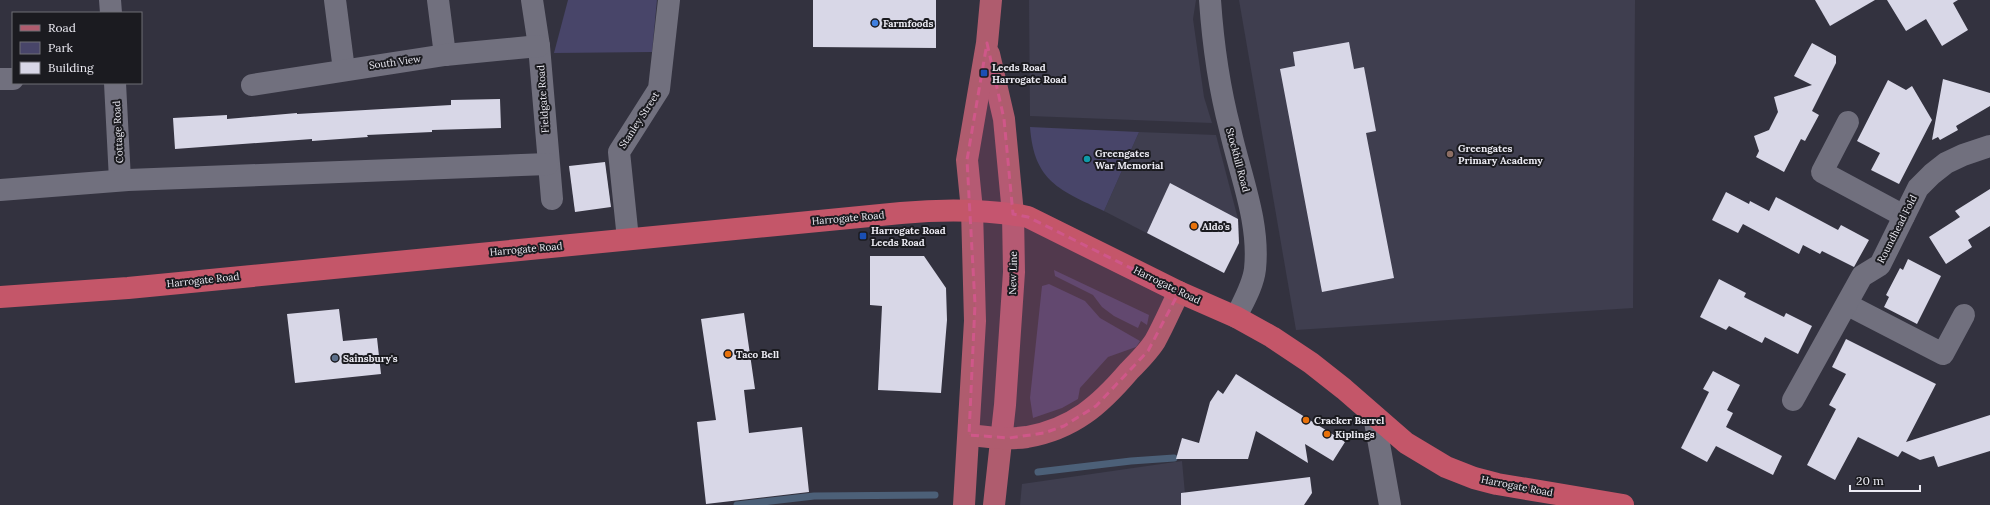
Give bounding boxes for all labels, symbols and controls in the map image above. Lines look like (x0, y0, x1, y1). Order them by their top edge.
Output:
legend (12, 12, 142, 84)
place label: Farmfoods (883, 17, 933, 30)
marker: Farmfoods (870, 18, 880, 28)
text: Road (48, 20, 76, 35)
text: Park (48, 40, 74, 55)
street label: South View (368, 52, 422, 72)
text: Building (48, 60, 94, 75)
place label: Leeds Road Harrogate Road (992, 61, 1067, 86)
street label: Fieldgate Road (534, 65, 552, 133)
marker: Leeds Road Harrogate Road (979, 68, 989, 78)
street label: Stanley Street (616, 89, 662, 151)
street label: Cottage Road (110, 100, 126, 164)
street label: Stockhill Road (1223, 126, 1253, 194)
place label: Greengates Primary Academy (1458, 142, 1543, 167)
place label: Greengates War Memorial (1095, 147, 1163, 172)
marker: Greengates Primary Academy (1445, 149, 1455, 159)
marker: Greengates War Memorial (1082, 154, 1092, 164)
street label: Roundhead Fold (1874, 193, 1920, 265)
street label: Harrogate Road (811, 208, 885, 228)
place label: Aldo's (1202, 220, 1230, 233)
marker: Aldo's (1189, 221, 1199, 231)
place label: Harrogate Road Leeds Road (871, 224, 946, 249)
marker: Harrogate Road Leeds Road (858, 231, 868, 241)
street label: Harrogate Road (489, 239, 563, 259)
street label: New Line (1006, 251, 1020, 295)
street label: Harrogate Road (1131, 263, 1203, 307)
street label: Harrogate Road (166, 270, 240, 290)
place label: Taco Bell (736, 348, 779, 361)
marker: Taco Bell (723, 349, 733, 359)
place label: Sainsbury's (343, 352, 398, 365)
marker: Sainsbury's (330, 353, 340, 363)
place label: Cracker Barrel (1314, 414, 1384, 427)
marker: Cracker Barrel (1301, 415, 1311, 425)
place label: Kiplings (1335, 428, 1375, 441)
marker: Kiplings (1322, 429, 1332, 439)
scale bar (1850, 467, 1920, 493)
street label: Harrogate Road (1480, 473, 1554, 499)
text: 20 m (1856, 473, 1884, 488)

